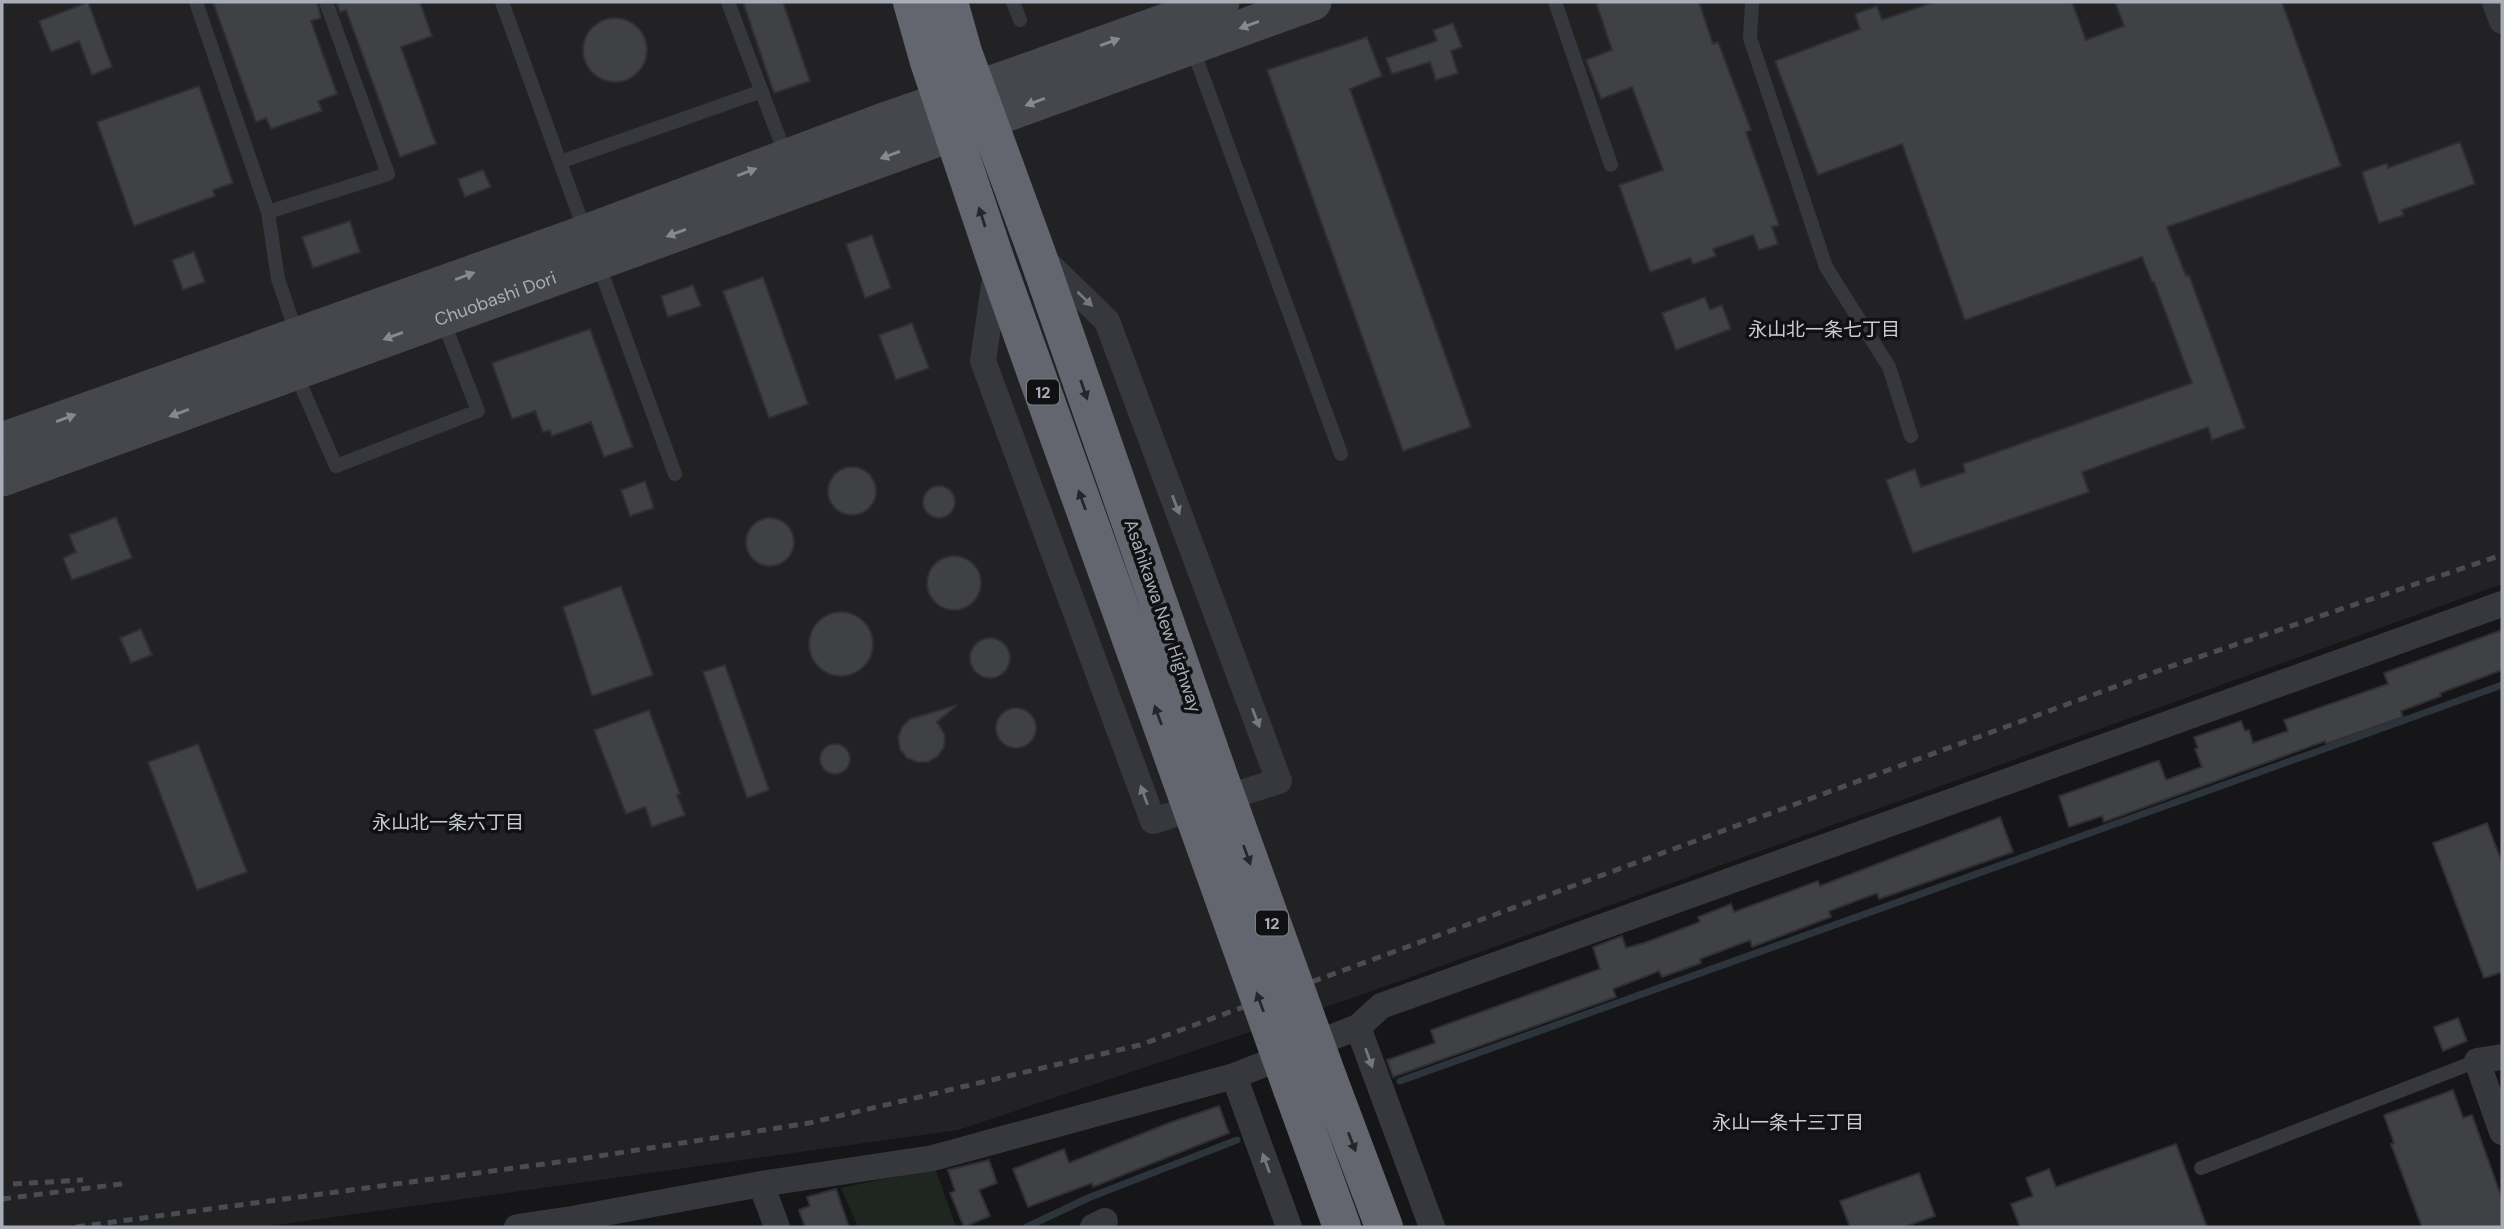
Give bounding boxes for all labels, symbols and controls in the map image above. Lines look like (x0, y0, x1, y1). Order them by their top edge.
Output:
one-way arrow (1239, 20, 1260, 31)
one-way arrow (1100, 36, 1121, 47)
one-way arrow (1025, 97, 1046, 108)
one-way arrow (879, 150, 900, 161)
one-way arrow (737, 166, 758, 177)
one-way arrow (976, 206, 986, 227)
one-way arrow (666, 228, 687, 239)
street label: Chuobashi Dori (431, 266, 560, 332)
one-way arrow (454, 270, 475, 281)
one-way arrow (1077, 291, 1093, 307)
district label: 永山北一条七丁目 (1748, 317, 1900, 342)
one-way arrow (383, 331, 404, 342)
one-way arrow (1079, 379, 1090, 400)
road number: 12 (1027, 380, 1059, 404)
one-way arrow (169, 408, 190, 419)
one-way arrow (56, 412, 77, 423)
one-way arrow (1076, 490, 1087, 511)
one-way arrow (1171, 494, 1182, 515)
street label: Asahikawa New Highway (1119, 516, 1207, 716)
one-way arrow (1152, 704, 1163, 725)
one-way arrow (1250, 707, 1261, 728)
one-way arrow (1138, 784, 1149, 805)
district label: 永山北一条六丁目 (372, 810, 524, 835)
one-way arrow (1242, 844, 1253, 865)
road number: 12 (1256, 911, 1288, 936)
one-way arrow (1255, 991, 1266, 1012)
one-way arrow (1364, 1048, 1375, 1069)
district label: 永山一条十三丁目 (1712, 1110, 1864, 1135)
one-way arrow (1347, 1131, 1358, 1152)
one-way arrow (1260, 1153, 1271, 1174)

